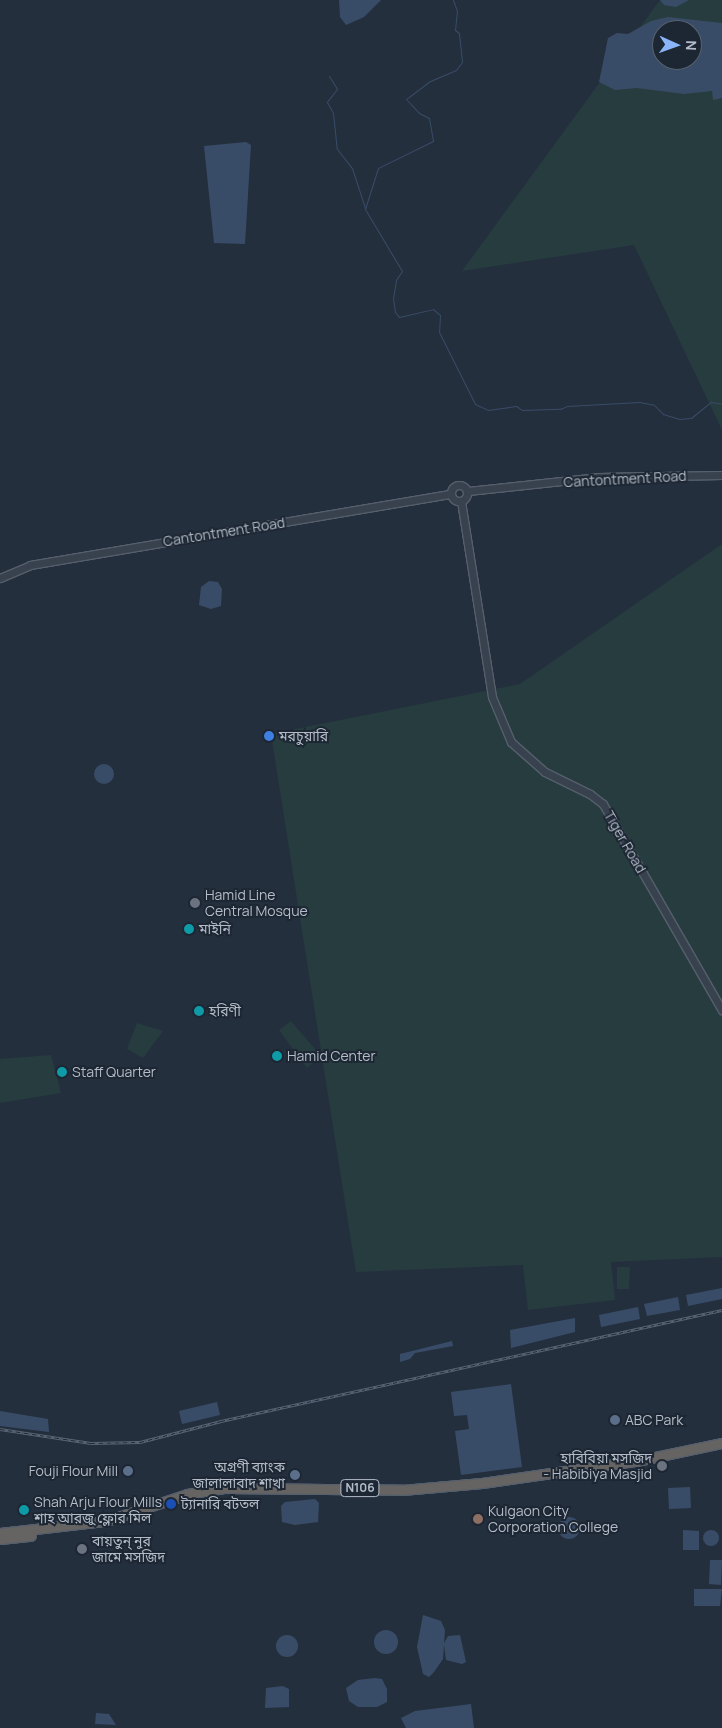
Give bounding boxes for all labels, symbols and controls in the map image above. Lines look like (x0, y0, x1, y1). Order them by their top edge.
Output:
north arrow (652, 20, 702, 70)
text: N (682, 40, 701, 51)
street label: Cantontment Road (563, 467, 687, 491)
street label: Cantontment Road (162, 514, 286, 550)
place label: মরচুয়ারি (279, 728, 328, 744)
marker: মরচুয়ারি (263, 730, 275, 742)
street label: Tiger Road (600, 808, 650, 876)
place label: Hamid Line Central Mosque (205, 887, 308, 920)
marker: Hamid Line Central Mosque (189, 897, 201, 909)
place label: মাইনি (199, 921, 231, 937)
marker: মাইনি (183, 923, 195, 935)
place label: হরিণী (209, 1003, 241, 1019)
marker: হরিণী (193, 1005, 205, 1017)
place label: Hamid Center (287, 1048, 375, 1064)
marker: Hamid Center (271, 1050, 283, 1062)
place label: Staff Quarter (72, 1064, 156, 1080)
marker: Staff Quarter (56, 1066, 68, 1078)
place label: ABC Park (625, 1412, 683, 1428)
marker: ABC Park (609, 1414, 621, 1426)
place label: হাবিবিয়া মসজিদ - Habibiya Masjid (543, 1450, 652, 1482)
place label: অগ্রণী ব্যাংক জালালাবাদ শাখা (192, 1459, 285, 1491)
marker: হাবিবিয়া মসজিদ - Habibiya Masjid (656, 1460, 668, 1472)
place label: Fouji Flour Mill (29, 1463, 118, 1479)
marker: Fouji Flour Mill (122, 1465, 134, 1477)
marker: অগ্রণী ব্যাংক জালালাবাদ শাখা (289, 1469, 301, 1481)
road number: N106 (340, 1479, 380, 1498)
place label: Shah Arju Flour Mills শাহ আরজু ফ্লোর মিল (34, 1494, 162, 1526)
place label: ট্যানারি বটতল (181, 1496, 259, 1512)
marker: ট্যানারি বটতল (165, 1498, 177, 1510)
place label: Kulgaon City Corporation College (488, 1503, 618, 1535)
marker: Shah Arju Flour Mills শাহ আরজু ফ্লোর মিল (18, 1504, 30, 1516)
marker: Kulgaon City Corporation College (472, 1513, 484, 1525)
place label: বায়তুন্ নুর জামে মসজিদ (92, 1533, 165, 1565)
marker: বায়তুন্ নুর জামে মসজিদ (76, 1543, 88, 1555)

